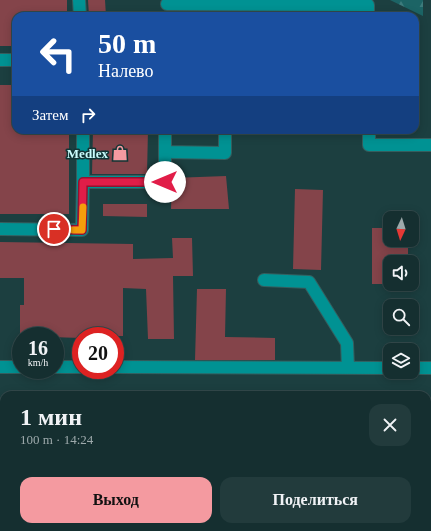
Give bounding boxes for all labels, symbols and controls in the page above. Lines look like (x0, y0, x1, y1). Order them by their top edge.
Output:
icon: left (32, 28, 84, 80)
text: 50 m (98, 28, 156, 59)
text: Налево (98, 61, 154, 81)
icon: right (77, 104, 99, 126)
text: Затем (32, 107, 69, 123)
shop icon: Medlex (111, 144, 129, 162)
place label: Medlex (67, 146, 108, 161)
position arrow (144, 161, 186, 203)
north arrow (383, 211, 419, 247)
map controls (383, 211, 419, 379)
pin (37, 212, 71, 246)
icon: arrive (43, 218, 65, 240)
button: sound (383, 255, 419, 291)
button: search (383, 299, 419, 335)
speed limit sign: 20 (72, 327, 124, 379)
text: 16 (28, 337, 48, 359)
button: layers (383, 343, 419, 379)
text: km/h (28, 357, 48, 368)
text: 1 мин (20, 404, 82, 430)
button: close (369, 404, 411, 446)
text: 100 m · 14:24 (20, 432, 93, 447)
button: Выход (20, 477, 212, 523)
button: Поделиться (220, 477, 411, 523)

